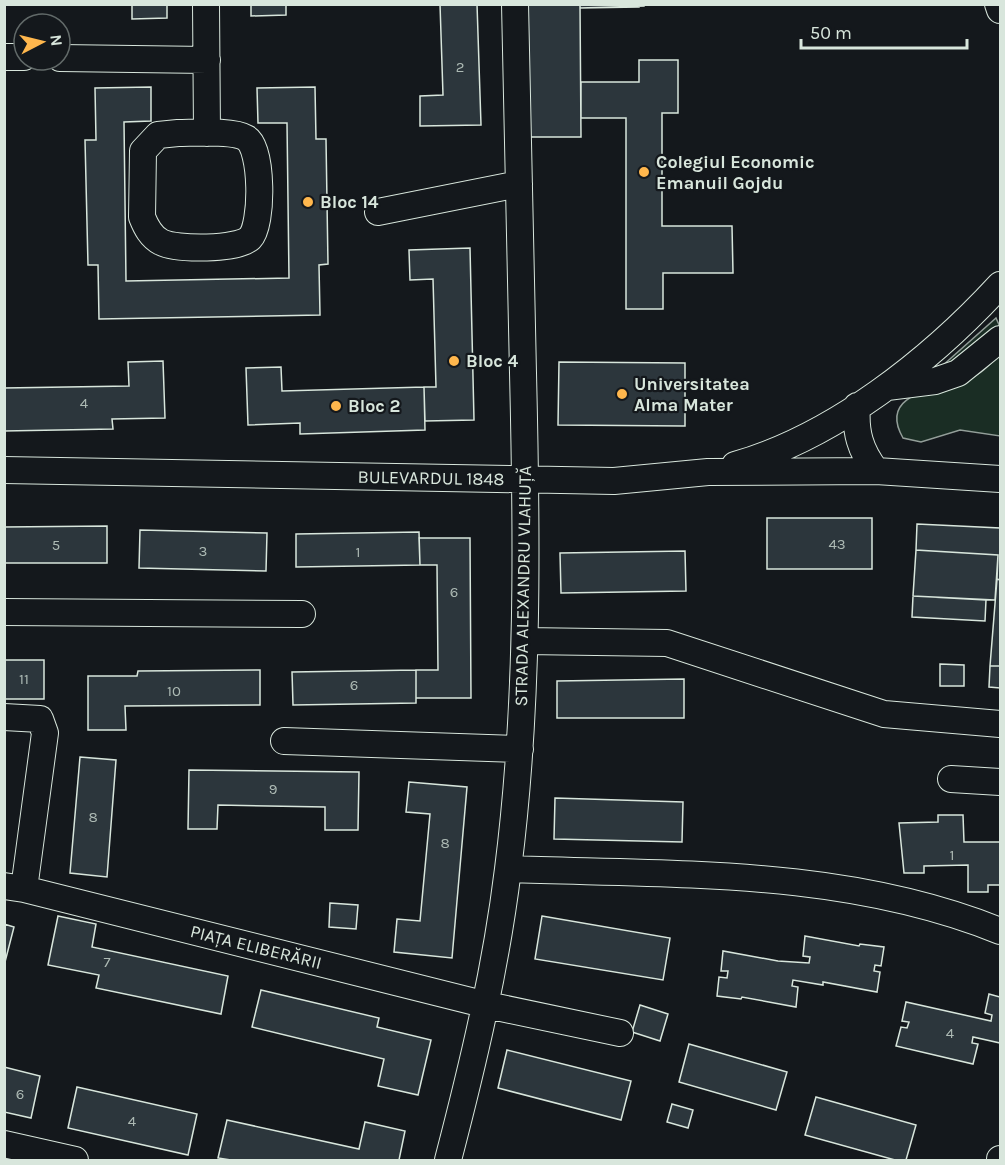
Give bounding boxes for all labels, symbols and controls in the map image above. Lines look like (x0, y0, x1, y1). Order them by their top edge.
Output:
north arrow (12, 12, 72, 72)
scale bar (801, 12, 968, 50)
text: 50 m (810, 22, 852, 44)
text: N (46, 33, 67, 47)
house number: 2 (456, 58, 464, 76)
place label: Colegiul Economic Emanuil Gojdu (656, 151, 815, 194)
marker: Colegiul Economic Emanuil Gojdu (637, 165, 651, 179)
place label: Bloc 14 (320, 191, 379, 213)
marker: Bloc 14 (301, 195, 315, 209)
place label: Bloc 4 (466, 350, 518, 372)
marker: Bloc 4 (447, 354, 461, 368)
place label: Universitatea Alma Mater (634, 373, 750, 416)
marker: Universitatea Alma Mater (615, 387, 629, 401)
house number: 4 (80, 394, 89, 412)
place label: Bloc 2 (348, 395, 400, 417)
marker: Bloc 2 (329, 399, 343, 413)
street label: STRADA ALEXANDRU VLAHUȚĂ (510, 465, 536, 707)
street label: BULEVARDUL 1848 (357, 466, 505, 490)
house number: 43 (828, 535, 846, 553)
house number: 5 (52, 536, 60, 554)
house number: 3 (199, 542, 207, 560)
house number: 1 (356, 543, 360, 561)
house number: 6 (450, 583, 458, 601)
house number: 11 (19, 670, 29, 688)
house number: 6 (350, 676, 358, 694)
house number: 10 (167, 682, 181, 700)
house number: 9 (269, 780, 277, 798)
house number: 8 (88, 808, 98, 826)
house number: 8 (440, 834, 450, 852)
house number: 1 (950, 846, 954, 864)
street label: PIAȚA ELIBERĂRII (188, 920, 324, 974)
house number: 7 (103, 953, 111, 971)
house number: 4 (946, 1024, 955, 1042)
house number: 6 (16, 1085, 24, 1103)
house number: 4 (128, 1112, 137, 1130)

